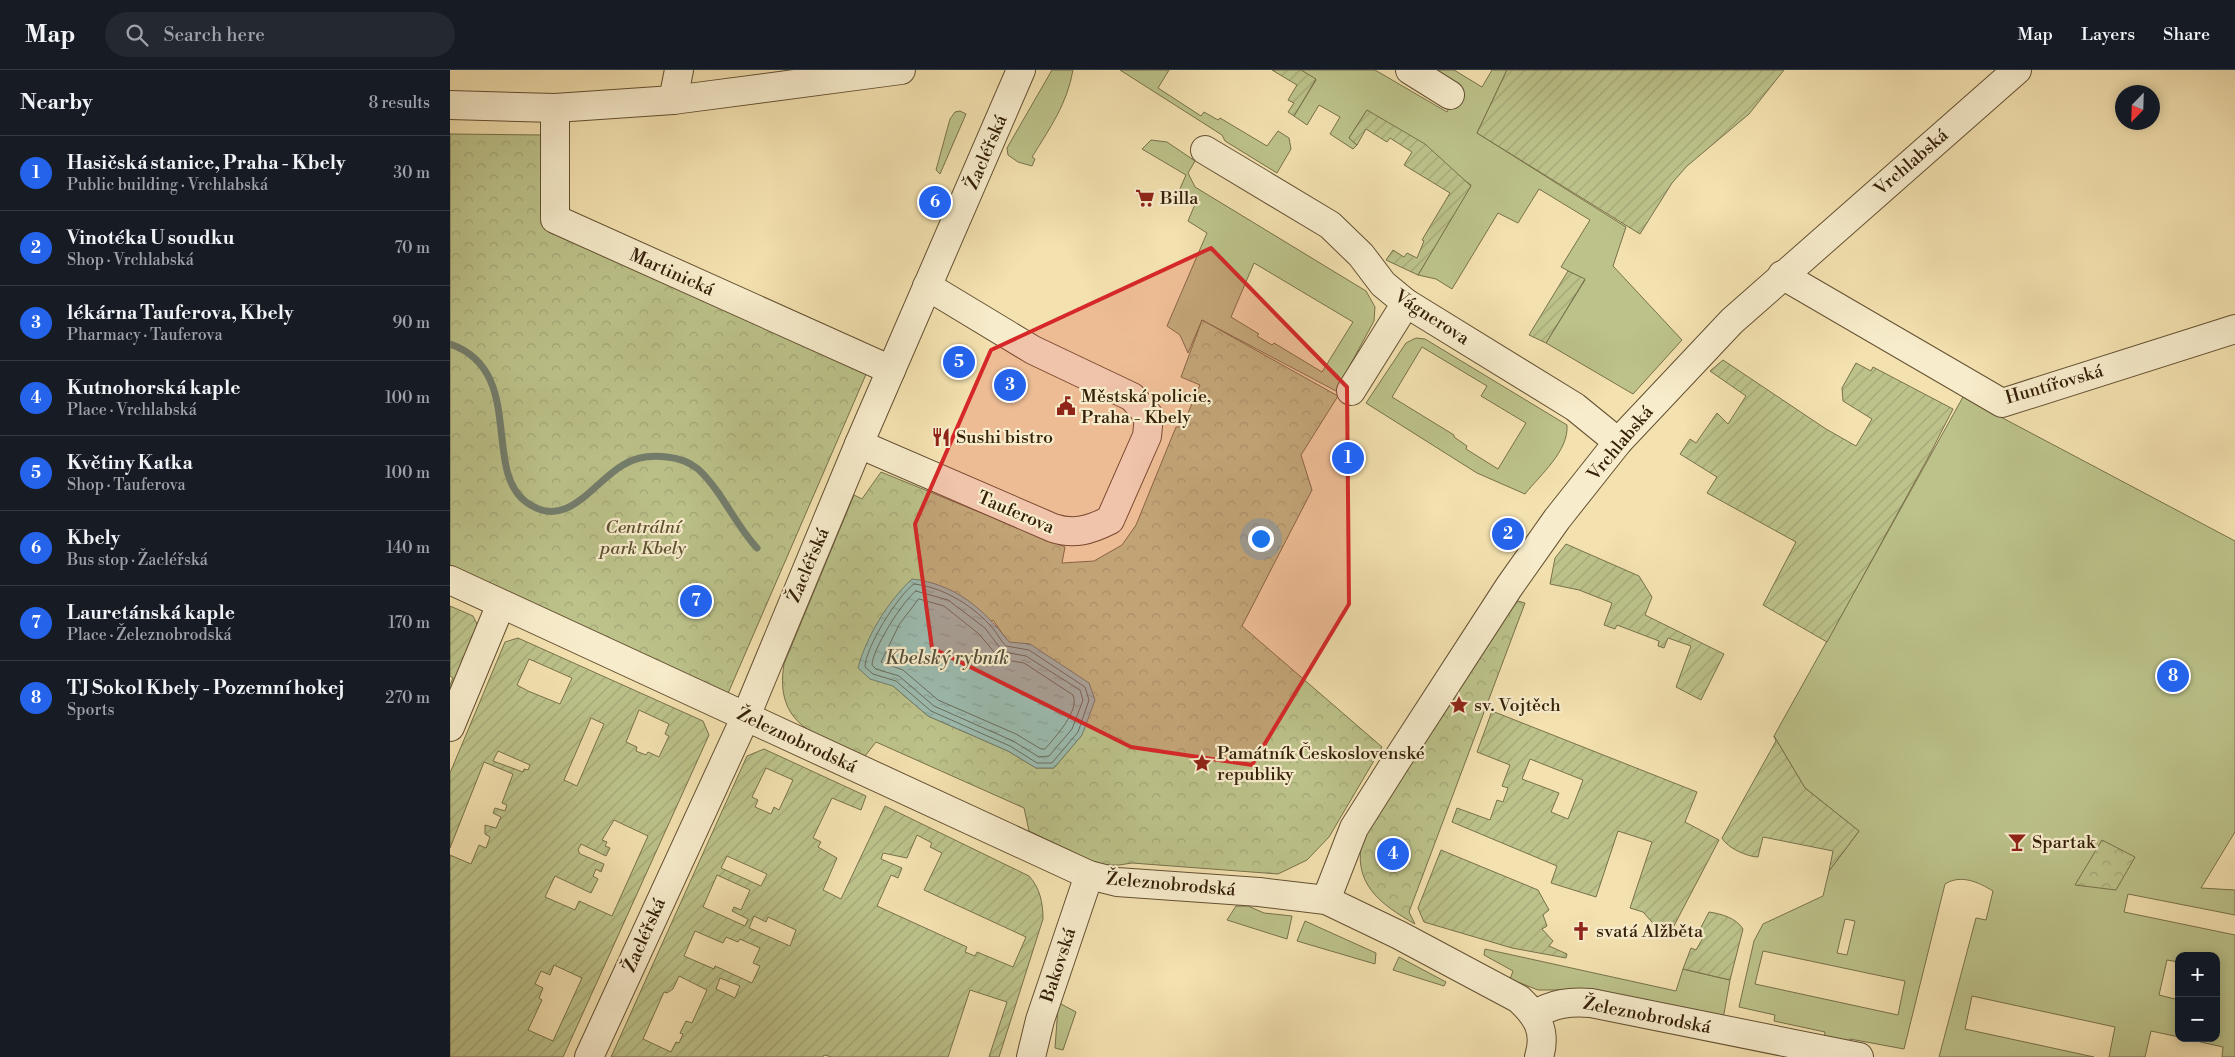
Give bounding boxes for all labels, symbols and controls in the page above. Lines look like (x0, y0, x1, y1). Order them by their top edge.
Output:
search box (105, 12, 455, 57)
text: Map (25, 20, 75, 50)
icon: search (123, 21, 151, 49)
text: Search here (163, 23, 265, 47)
text: Map (2018, 23, 2053, 46)
text: Layers (2081, 23, 2135, 46)
text: Share (2163, 23, 2210, 46)
north arrow (2115, 85, 2160, 130)
text: Nearby (20, 90, 93, 116)
text: 8 results (368, 93, 430, 113)
street label: Žacléřská (960, 111, 1013, 193)
street label: Vrchlabská (1869, 123, 1954, 201)
text: Hasičská stanice, Praha - Kbely (67, 151, 345, 175)
text: 1 (32, 163, 40, 183)
text: 30 m (393, 163, 430, 183)
text: Public building · Vrchlabská (67, 175, 268, 195)
pin: 6 (919, 183, 951, 221)
supermarket icon: Billa (1134, 187, 1156, 209)
place label: Billa (1159, 187, 1199, 210)
text: Vinotéka U soudku (67, 226, 234, 250)
text: 2 (31, 238, 41, 258)
text: 70 m (394, 238, 430, 258)
street label: Martinická (626, 244, 719, 302)
text: Shop · Vrchlabská (67, 250, 194, 270)
street label: Vágnerova (1389, 284, 1474, 351)
text: lékárna Tauferova, Kbely (67, 301, 293, 325)
text: 3 (31, 313, 41, 333)
text: 90 m (392, 313, 430, 333)
text: Pharmacy · Tauferova (67, 325, 223, 345)
pin: 5 (943, 343, 975, 381)
street label: Huntířovská (2002, 359, 2107, 409)
pin: 3 (994, 366, 1026, 404)
text: Kutnohorská kaple (67, 376, 240, 400)
place label: Městská policie, Praha - Kbely (1081, 385, 1211, 429)
text: 4 (31, 388, 41, 408)
text: 100 m (385, 388, 430, 408)
public building icon: Městská policie, Praha - Kbely (1055, 395, 1077, 417)
text: Place · Vrchlabská (67, 400, 197, 420)
street label: Vrchlabská (1582, 401, 1659, 486)
restaurant icon: Sushi bistro (930, 426, 952, 448)
place label: Sushi bistro (956, 426, 1053, 449)
pin: 1 (1332, 439, 1364, 477)
text: Květiny Katka (67, 451, 193, 475)
text: 5 (31, 463, 41, 483)
text: 100 m (385, 463, 430, 483)
text: Shop · Tauferova (67, 475, 186, 495)
street label: Tauferova (974, 486, 1059, 539)
pin: 2 (1492, 515, 1524, 553)
park label: Centrální park Kbely (597, 516, 687, 560)
street label: Žacléřská (782, 524, 835, 606)
text: Kbely (67, 526, 120, 550)
your location (1248, 526, 1274, 552)
text: 6 (31, 538, 41, 558)
text: 140 m (386, 538, 430, 558)
text: Bus stop · Žacléřská (67, 550, 208, 570)
pin: 7 (680, 582, 712, 620)
text: Lauretánská kaple (67, 601, 235, 625)
text: 7 (31, 613, 41, 633)
text: 170 m (388, 613, 430, 633)
text: Place · Železnobrodská (67, 625, 232, 645)
water label: Kbelský rybník (885, 646, 1009, 670)
pin: 8 (2157, 657, 2189, 695)
text: TJ Sokol Kbely - Pozemní hokej (67, 676, 344, 700)
text: 8 (31, 688, 41, 708)
text: 270 m (385, 688, 430, 708)
place icon: sv. Vojtěch (1448, 694, 1470, 716)
place label: sv. Vojtěch (1474, 694, 1561, 717)
text: Sports (67, 700, 114, 720)
street label: Železnobrodská (733, 703, 861, 779)
place label: Památník Československé republiky (1217, 742, 1425, 786)
place icon: Památník Československé republiky (1191, 752, 1213, 774)
bar icon: Spartak (2006, 831, 2028, 853)
place label: Spartak (2032, 831, 2097, 854)
pin: 4 (1377, 835, 1409, 873)
street label: Železnobrodská (1105, 867, 1238, 902)
street label: Žacléřská (618, 894, 671, 976)
church icon: svatá Alžběta (1570, 920, 1592, 942)
place label: svatá Alžběta (1596, 920, 1704, 943)
street label: Bakovská (1035, 924, 1082, 1006)
map controls (2175, 952, 2220, 1042)
button: + (2175, 952, 2220, 997)
street label: Železnobrodská (1581, 992, 1714, 1039)
button: − (2175, 997, 2220, 1042)

